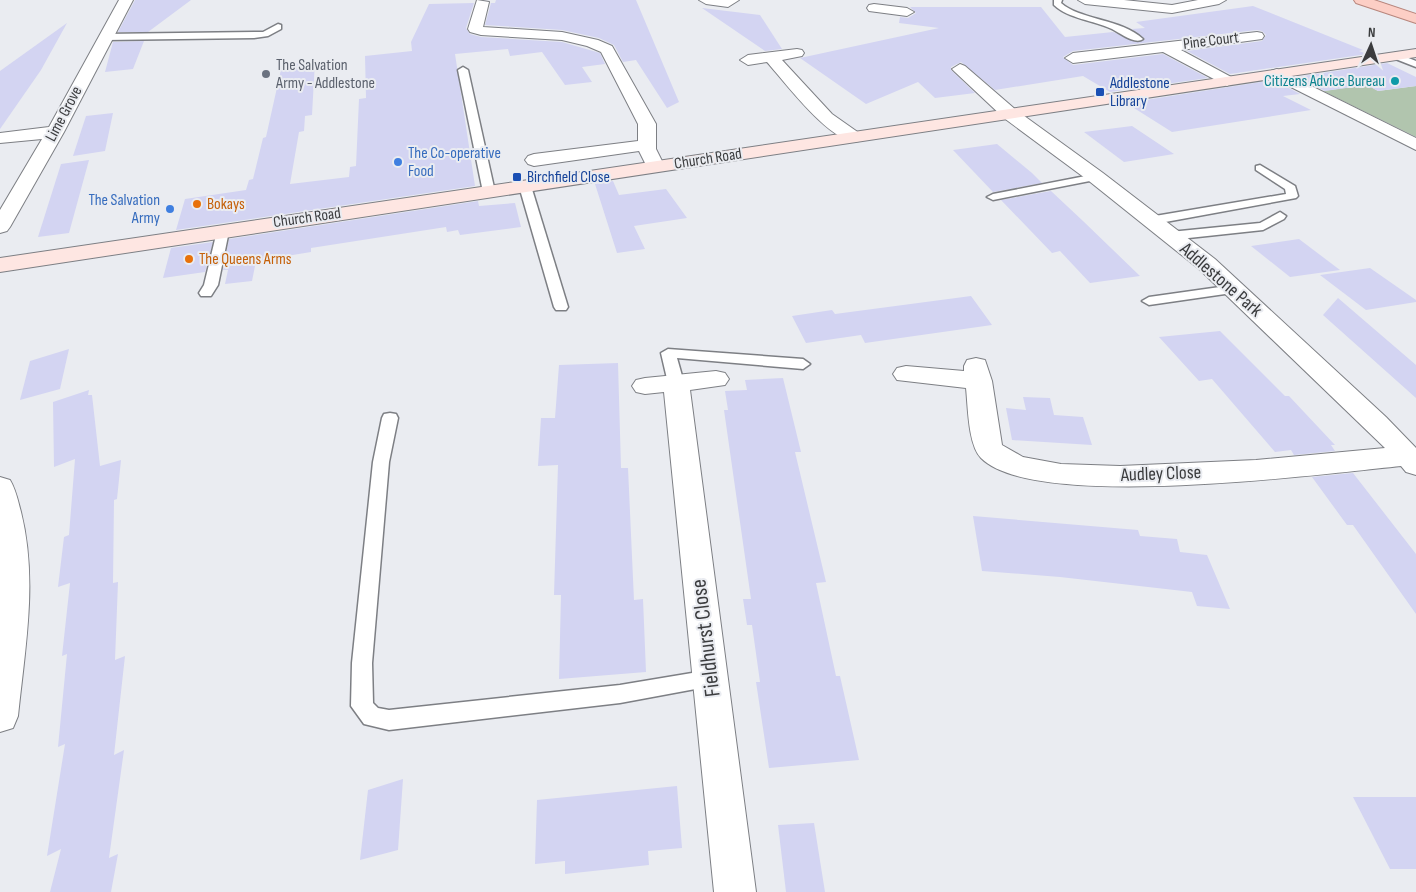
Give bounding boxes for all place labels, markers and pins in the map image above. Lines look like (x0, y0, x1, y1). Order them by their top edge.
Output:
place label: The Salvation Army - Addlestone (275, 56, 375, 93)
marker: The Salvation Army - Addlestone (260, 68, 272, 80)
place label: Citizens Advice Bureau (1264, 72, 1385, 91)
place label: Addlestone Library (1109, 74, 1170, 111)
marker: Citizens Advice Bureau (1389, 75, 1401, 87)
marker: Addlestone Library (1094, 86, 1106, 98)
place label: The Co-operative Food (408, 144, 501, 181)
marker: The Co-operative Food (392, 156, 404, 168)
place label: Birchfield Close (527, 168, 610, 187)
marker: Birchfield Close (511, 171, 523, 183)
place label: The Salvation Army (88, 191, 160, 228)
place label: Bokays (207, 195, 245, 214)
marker: Bokays (191, 198, 203, 210)
marker: The Salvation Army (164, 203, 176, 215)
place label: The Queens Arms (199, 250, 292, 269)
marker: The Queens Arms (183, 253, 195, 265)

